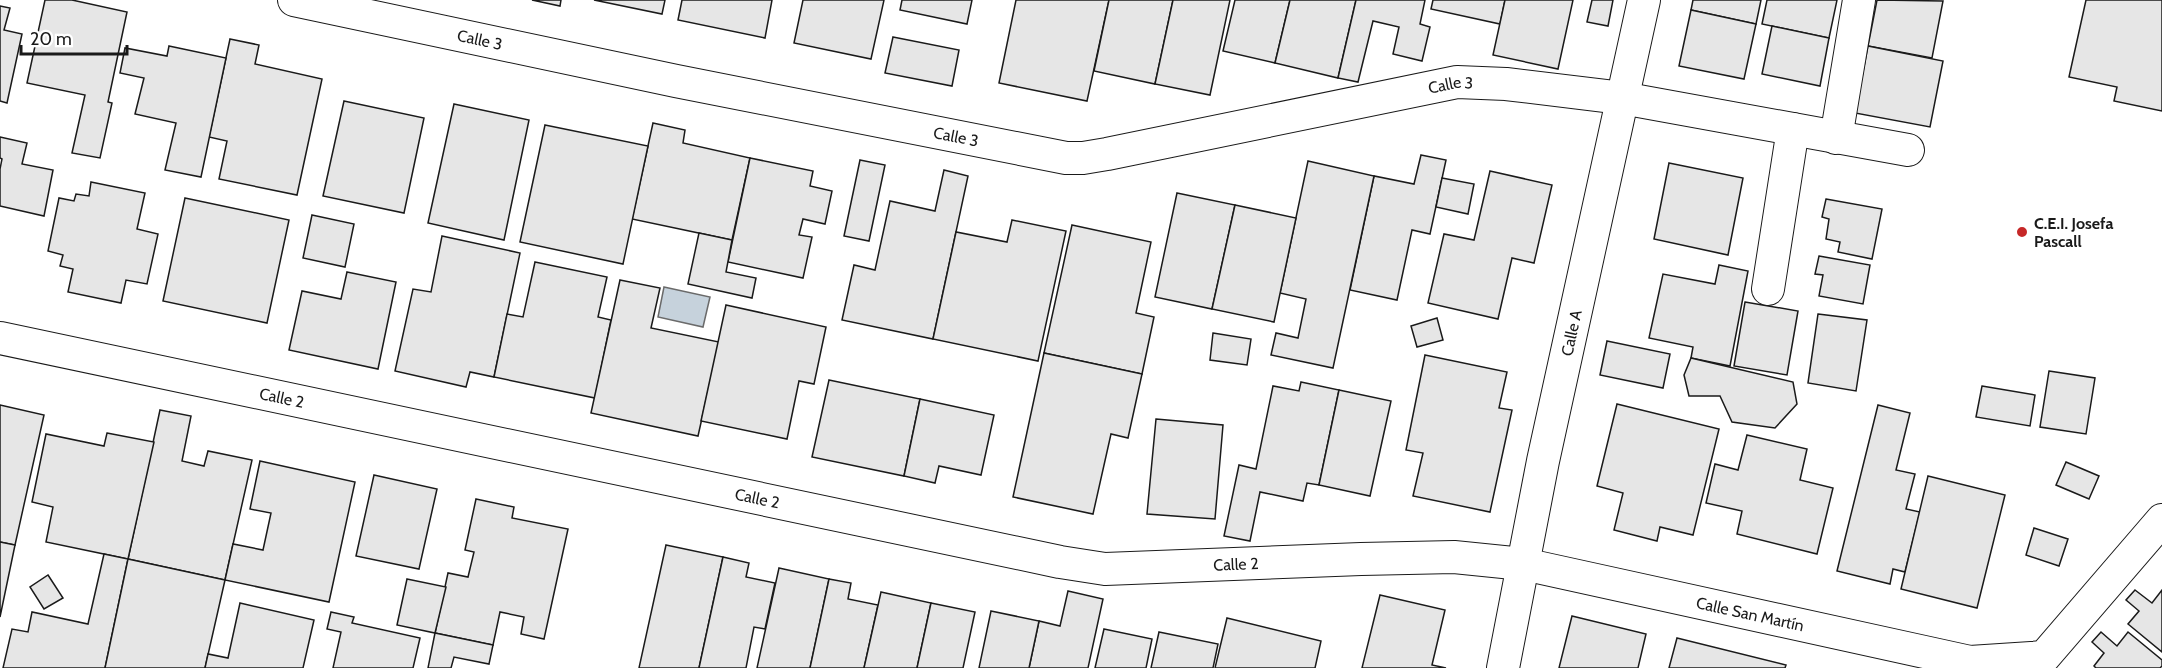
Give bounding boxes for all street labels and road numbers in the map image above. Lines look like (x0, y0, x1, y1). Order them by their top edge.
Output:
street label: Calle 3 (456, 25, 504, 53)
street label: Calle 3 (1426, 72, 1473, 97)
street label: Calle 3 (932, 123, 980, 150)
street label: Calle A (1557, 308, 1585, 358)
street label: Calle 2 (258, 384, 306, 412)
street label: Calle 2 (733, 484, 781, 512)
street label: Calle 2 (1213, 554, 1259, 574)
street label: Calle San Martín (1694, 593, 1806, 635)

